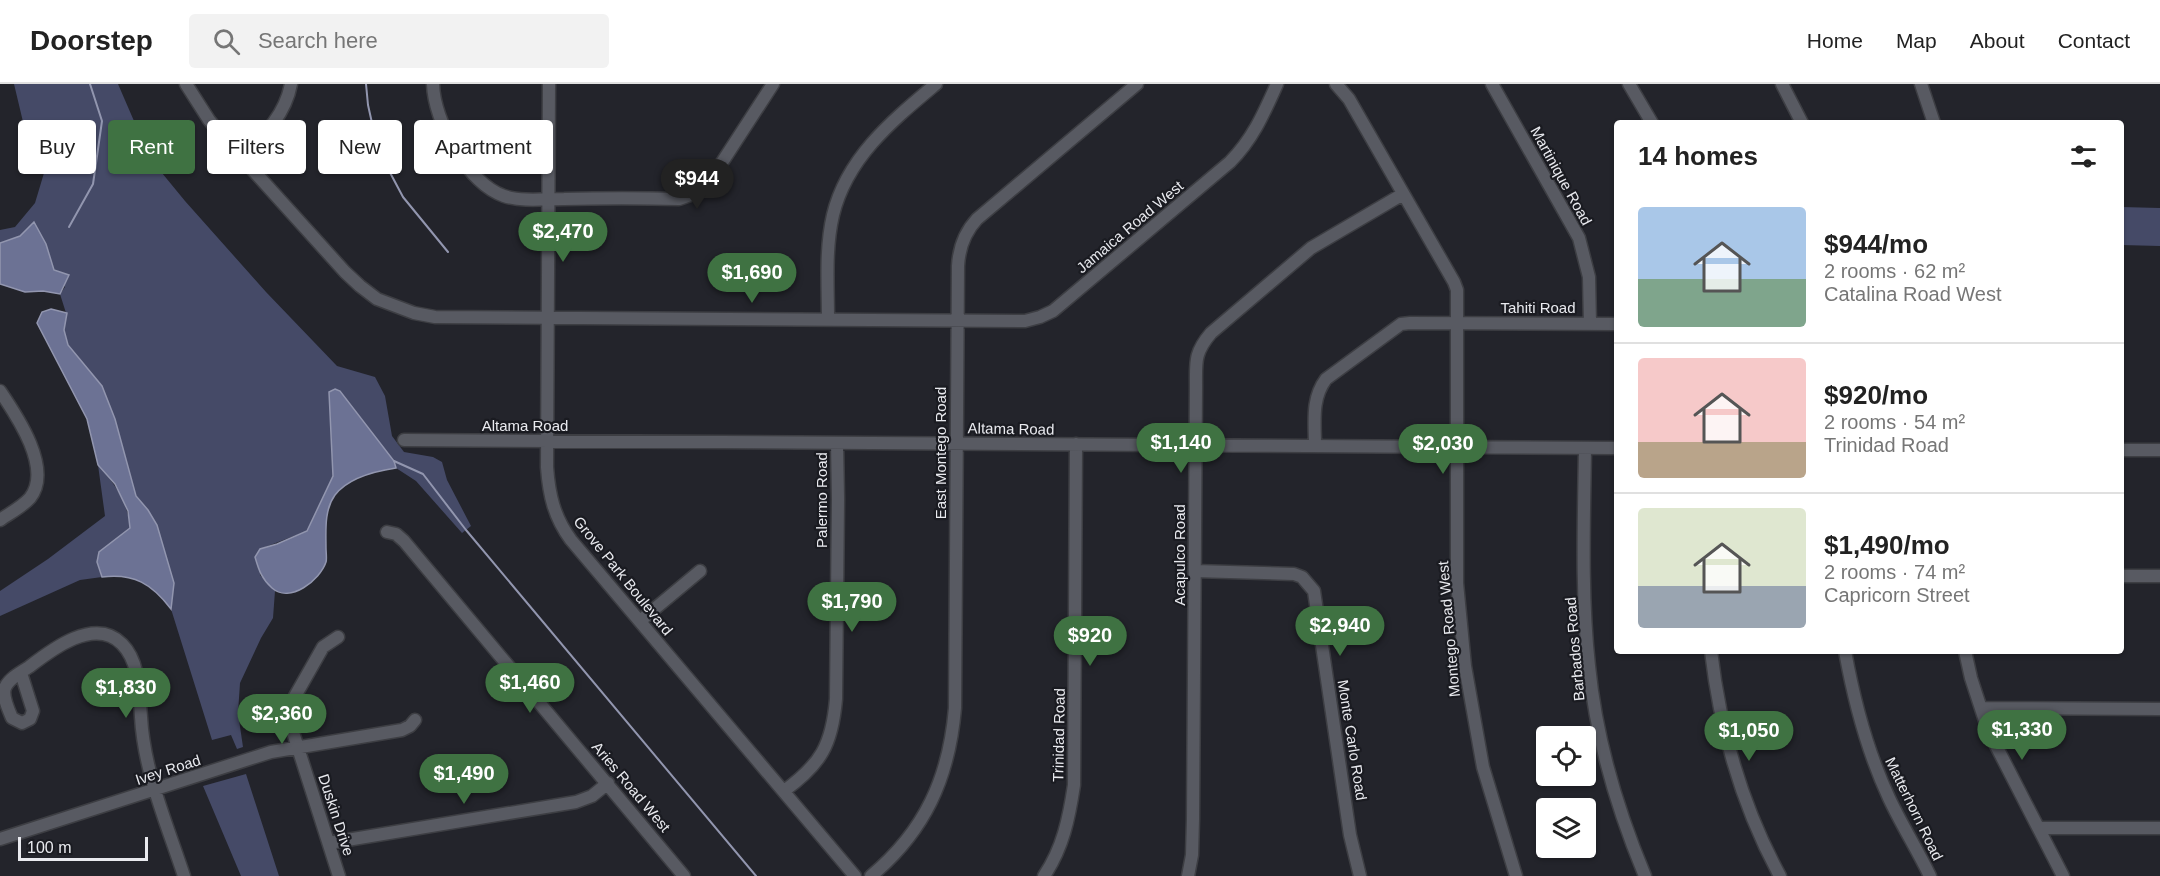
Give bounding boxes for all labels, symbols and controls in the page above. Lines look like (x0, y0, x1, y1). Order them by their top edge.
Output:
search box (189, 14, 609, 68)
text: Doorstep (30, 25, 153, 56)
icon: search (210, 25, 243, 58)
text: Search here (258, 28, 378, 53)
text: Home (1807, 29, 1863, 52)
text: Map (1896, 29, 1937, 52)
text: About (1970, 29, 2025, 52)
text: Contact (2058, 29, 2130, 52)
chip: Buy (18, 120, 96, 174)
chip: Rent (108, 120, 195, 174)
chip: Filters (207, 120, 306, 174)
chip: New (318, 120, 402, 174)
chip: Apartment (414, 120, 553, 174)
street label: Martinique Road (1527, 124, 1596, 228)
icon: filters (2067, 140, 2100, 173)
text: 14 homes (1638, 141, 1758, 171)
pin: $944 (661, 159, 733, 210)
text: $944 (675, 167, 719, 189)
street label: Jamaica Road West (1073, 177, 1187, 276)
pin: $2,470 (514, 212, 612, 263)
text: $2,470 (532, 220, 594, 242)
text: $944/mo (1824, 229, 1928, 259)
icon: home (1686, 231, 1758, 303)
pin: $1,690 (703, 253, 801, 304)
text: 2 rooms · 62 m² (1824, 260, 1965, 282)
text: $1,690 (721, 261, 783, 283)
text: Catalina Road West (1824, 283, 2002, 305)
street label: Tahiti Road (1500, 299, 1576, 316)
text: $920/mo (1824, 380, 1928, 410)
icon: home (1686, 382, 1758, 454)
street label: East Montego Road (932, 387, 949, 519)
text: 2 rooms · 54 m² (1824, 411, 1965, 433)
street label: Altama Road (482, 417, 568, 434)
street label: Altama Road (968, 419, 1055, 438)
pin: $1,140 (1132, 423, 1230, 474)
pin: $2,030 (1394, 424, 1492, 475)
text: $1,140 (1150, 431, 1212, 453)
text: $2,030 (1412, 432, 1474, 454)
text: Trinidad Road (1824, 434, 1949, 456)
street label: Palermo Road (813, 452, 830, 548)
street label: Acapulco Road (1171, 504, 1188, 606)
street label: Grove Park Boulevard (570, 513, 676, 638)
text: $1,490/mo (1824, 530, 1950, 560)
icon: home (1686, 532, 1758, 604)
street label: Montego Road West (1434, 560, 1463, 698)
text: 2 rooms · 74 m² (1824, 561, 1965, 583)
pin: $1,790 (803, 582, 901, 633)
text: Capricorn Street (1824, 584, 1970, 606)
text: $1,790 (821, 590, 883, 612)
street label: Barbados Road (1561, 596, 1588, 702)
pin: $2,940 (1291, 606, 1389, 657)
text: $2,940 (1309, 614, 1371, 636)
pin: $920 (1054, 616, 1126, 667)
text: $920 (1068, 624, 1112, 646)
pin: $1,460 (481, 663, 579, 714)
pin: $1,830 (77, 668, 175, 719)
text: $1,460 (499, 671, 561, 693)
text: $1,830 (95, 676, 157, 698)
street label: Monte Carlo Road (1335, 678, 1370, 801)
street label: Trinidad Road (1049, 688, 1068, 782)
pin: $2,360 (233, 694, 331, 745)
text: $2,360 (251, 702, 313, 724)
pin: $1,330 (1973, 710, 2071, 761)
pin: $1,050 (1700, 711, 1798, 762)
text: $1,330 (1991, 718, 2053, 740)
text: $1,050 (1718, 719, 1780, 741)
map controls (1536, 726, 1596, 858)
button: locate (1536, 726, 1596, 786)
street label: Aries Road West (589, 738, 675, 836)
street label: Ivey Road (133, 751, 203, 788)
pin: $1,490 (415, 754, 513, 805)
street label: Matterhorn Road (1882, 754, 1947, 863)
text: $1,490 (433, 762, 495, 784)
street label: Duskin Drive (315, 772, 358, 858)
button: layers (1536, 798, 1596, 858)
scale bar (18, 834, 148, 862)
text: 100 m (27, 839, 71, 856)

